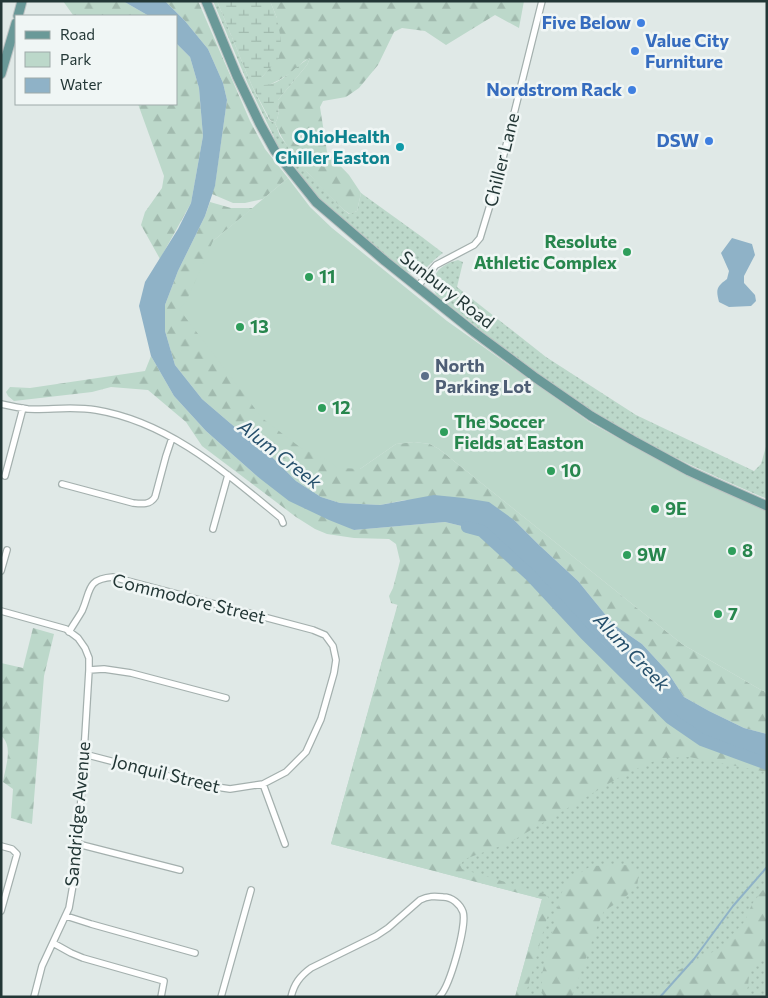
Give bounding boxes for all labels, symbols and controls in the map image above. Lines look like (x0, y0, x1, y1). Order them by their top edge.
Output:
place label: Five Below (542, 11, 631, 33)
legend (15, 15, 178, 105)
marker: Five Below (635, 17, 647, 29)
text: Road (60, 25, 95, 43)
place label: Value City Furniture (645, 29, 729, 72)
marker: Value City Furniture (629, 45, 641, 57)
text: Park (60, 50, 91, 68)
text: Water (60, 75, 102, 93)
place label: Nordstrom Rack (486, 78, 623, 100)
marker: Nordstrom Rack (626, 84, 638, 96)
street label: Chiller Lane (479, 110, 523, 209)
place label: OhioHealth Chiller Easton (275, 125, 390, 168)
place label: DSW (657, 129, 699, 151)
marker: DSW (703, 135, 715, 147)
marker: OhioHealth Chiller Easton (394, 141, 406, 153)
place label: Resolute Athletic Complex (474, 230, 617, 273)
street label: Sunbury Road (396, 246, 499, 333)
marker: Resolute Athletic Complex (621, 246, 633, 258)
place label: 11 (319, 265, 335, 287)
marker: 11 (303, 271, 315, 283)
place label: 13 (250, 315, 269, 337)
marker: 13 (234, 321, 246, 333)
place label: North Parking Lot (435, 354, 532, 397)
marker: North Parking Lot (419, 370, 431, 382)
place label: 12 (332, 396, 350, 418)
marker: 12 (316, 402, 328, 414)
place label: The Soccer Fields at Easton (454, 410, 584, 453)
water label: Alum Creek (233, 413, 327, 494)
marker: The Soccer Fields at Easton (438, 426, 450, 438)
place label: 10 (561, 459, 581, 481)
marker: 10 (545, 465, 557, 477)
place label: 9E (665, 497, 687, 519)
marker: 9E (649, 503, 661, 515)
place label: 8 (742, 539, 753, 561)
place label: 9W (637, 543, 667, 565)
marker: 8 (726, 545, 738, 557)
marker: 9W (621, 549, 633, 561)
street label: Commodore Street (110, 568, 268, 628)
place label: 7 (728, 602, 738, 624)
water label: Alum Creek (589, 607, 676, 696)
marker: 7 (712, 608, 724, 620)
street label: Sandridge Avenue (60, 741, 94, 887)
street label: Jonquil Street (110, 749, 222, 797)

